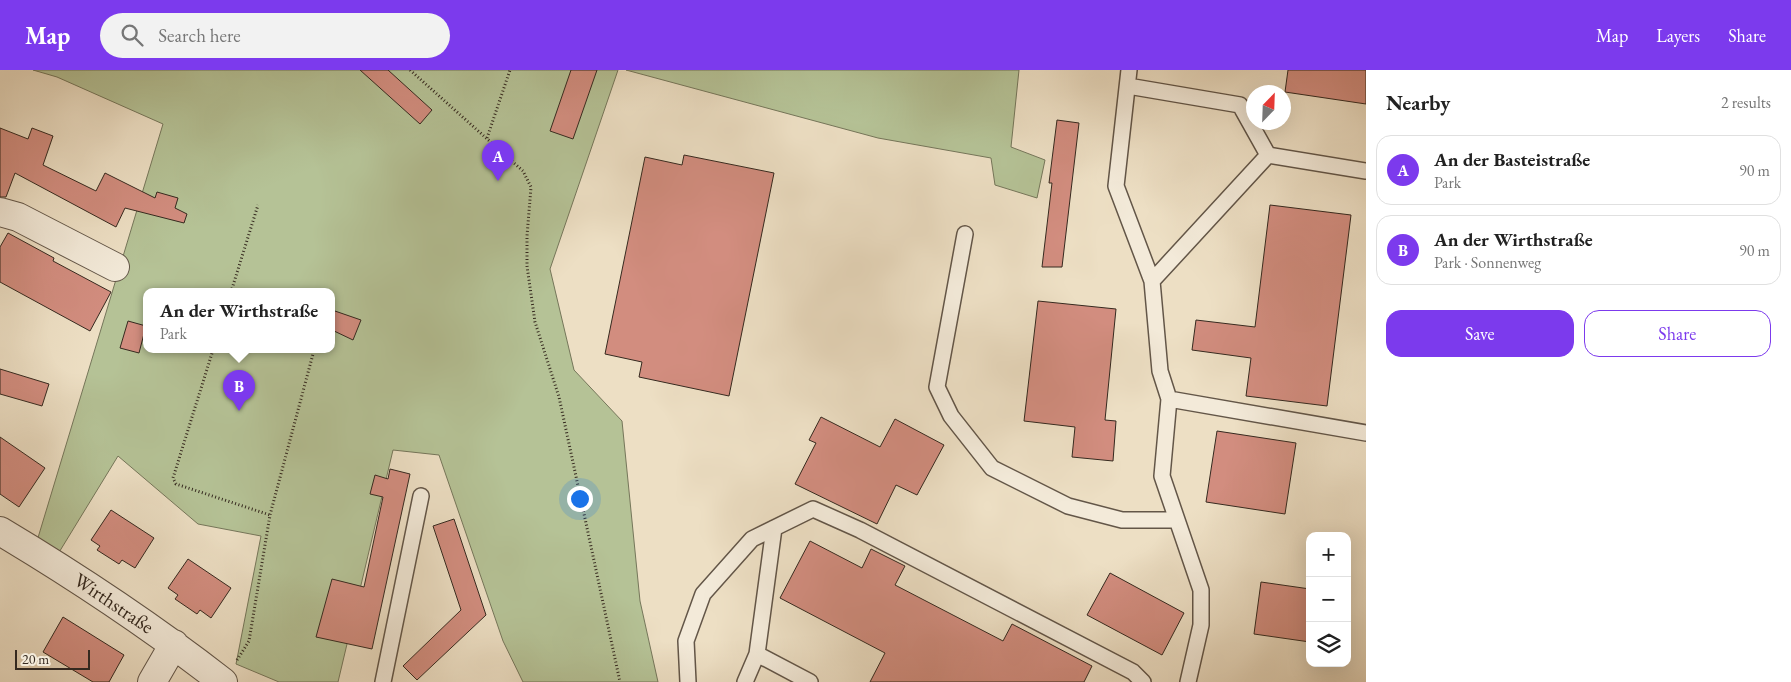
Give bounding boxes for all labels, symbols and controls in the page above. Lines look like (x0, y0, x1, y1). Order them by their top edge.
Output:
search box (100, 13, 450, 58)
text: Map (25, 20, 70, 51)
icon: search (118, 21, 146, 49)
text: Search here (158, 23, 241, 48)
text: Map (1596, 24, 1628, 47)
text: Layers (1656, 24, 1700, 47)
text: Share (1728, 24, 1766, 47)
north arrow (1246, 85, 1291, 130)
text: Nearby (1386, 89, 1450, 116)
text: 2 results (1721, 92, 1771, 113)
pin: A (482, 140, 514, 181)
text: An der Basteistraße (1434, 147, 1590, 172)
text: A (1397, 160, 1409, 181)
text: 90 m (1739, 160, 1770, 181)
text: Park (1434, 172, 1461, 193)
text: An der Wirthstraße (1434, 227, 1593, 252)
text: B (1398, 240, 1408, 261)
text: 90 m (1739, 240, 1770, 261)
text: Park · Sonnenweg (1434, 252, 1541, 273)
popup (143, 288, 335, 353)
text: An der Wirthstraße (160, 298, 318, 323)
button: Save (1386, 310, 1574, 357)
button: Share (1584, 310, 1771, 357)
text: Park (160, 323, 187, 344)
pin: B (223, 370, 255, 411)
your location (567, 486, 593, 512)
map controls (1306, 532, 1351, 667)
button: + (1306, 532, 1351, 577)
street label: Wirthstraße (69, 567, 159, 639)
button: − (1306, 577, 1351, 622)
button: layers (1306, 622, 1351, 667)
scale bar (15, 647, 90, 670)
text: 20 m (22, 650, 49, 668)

